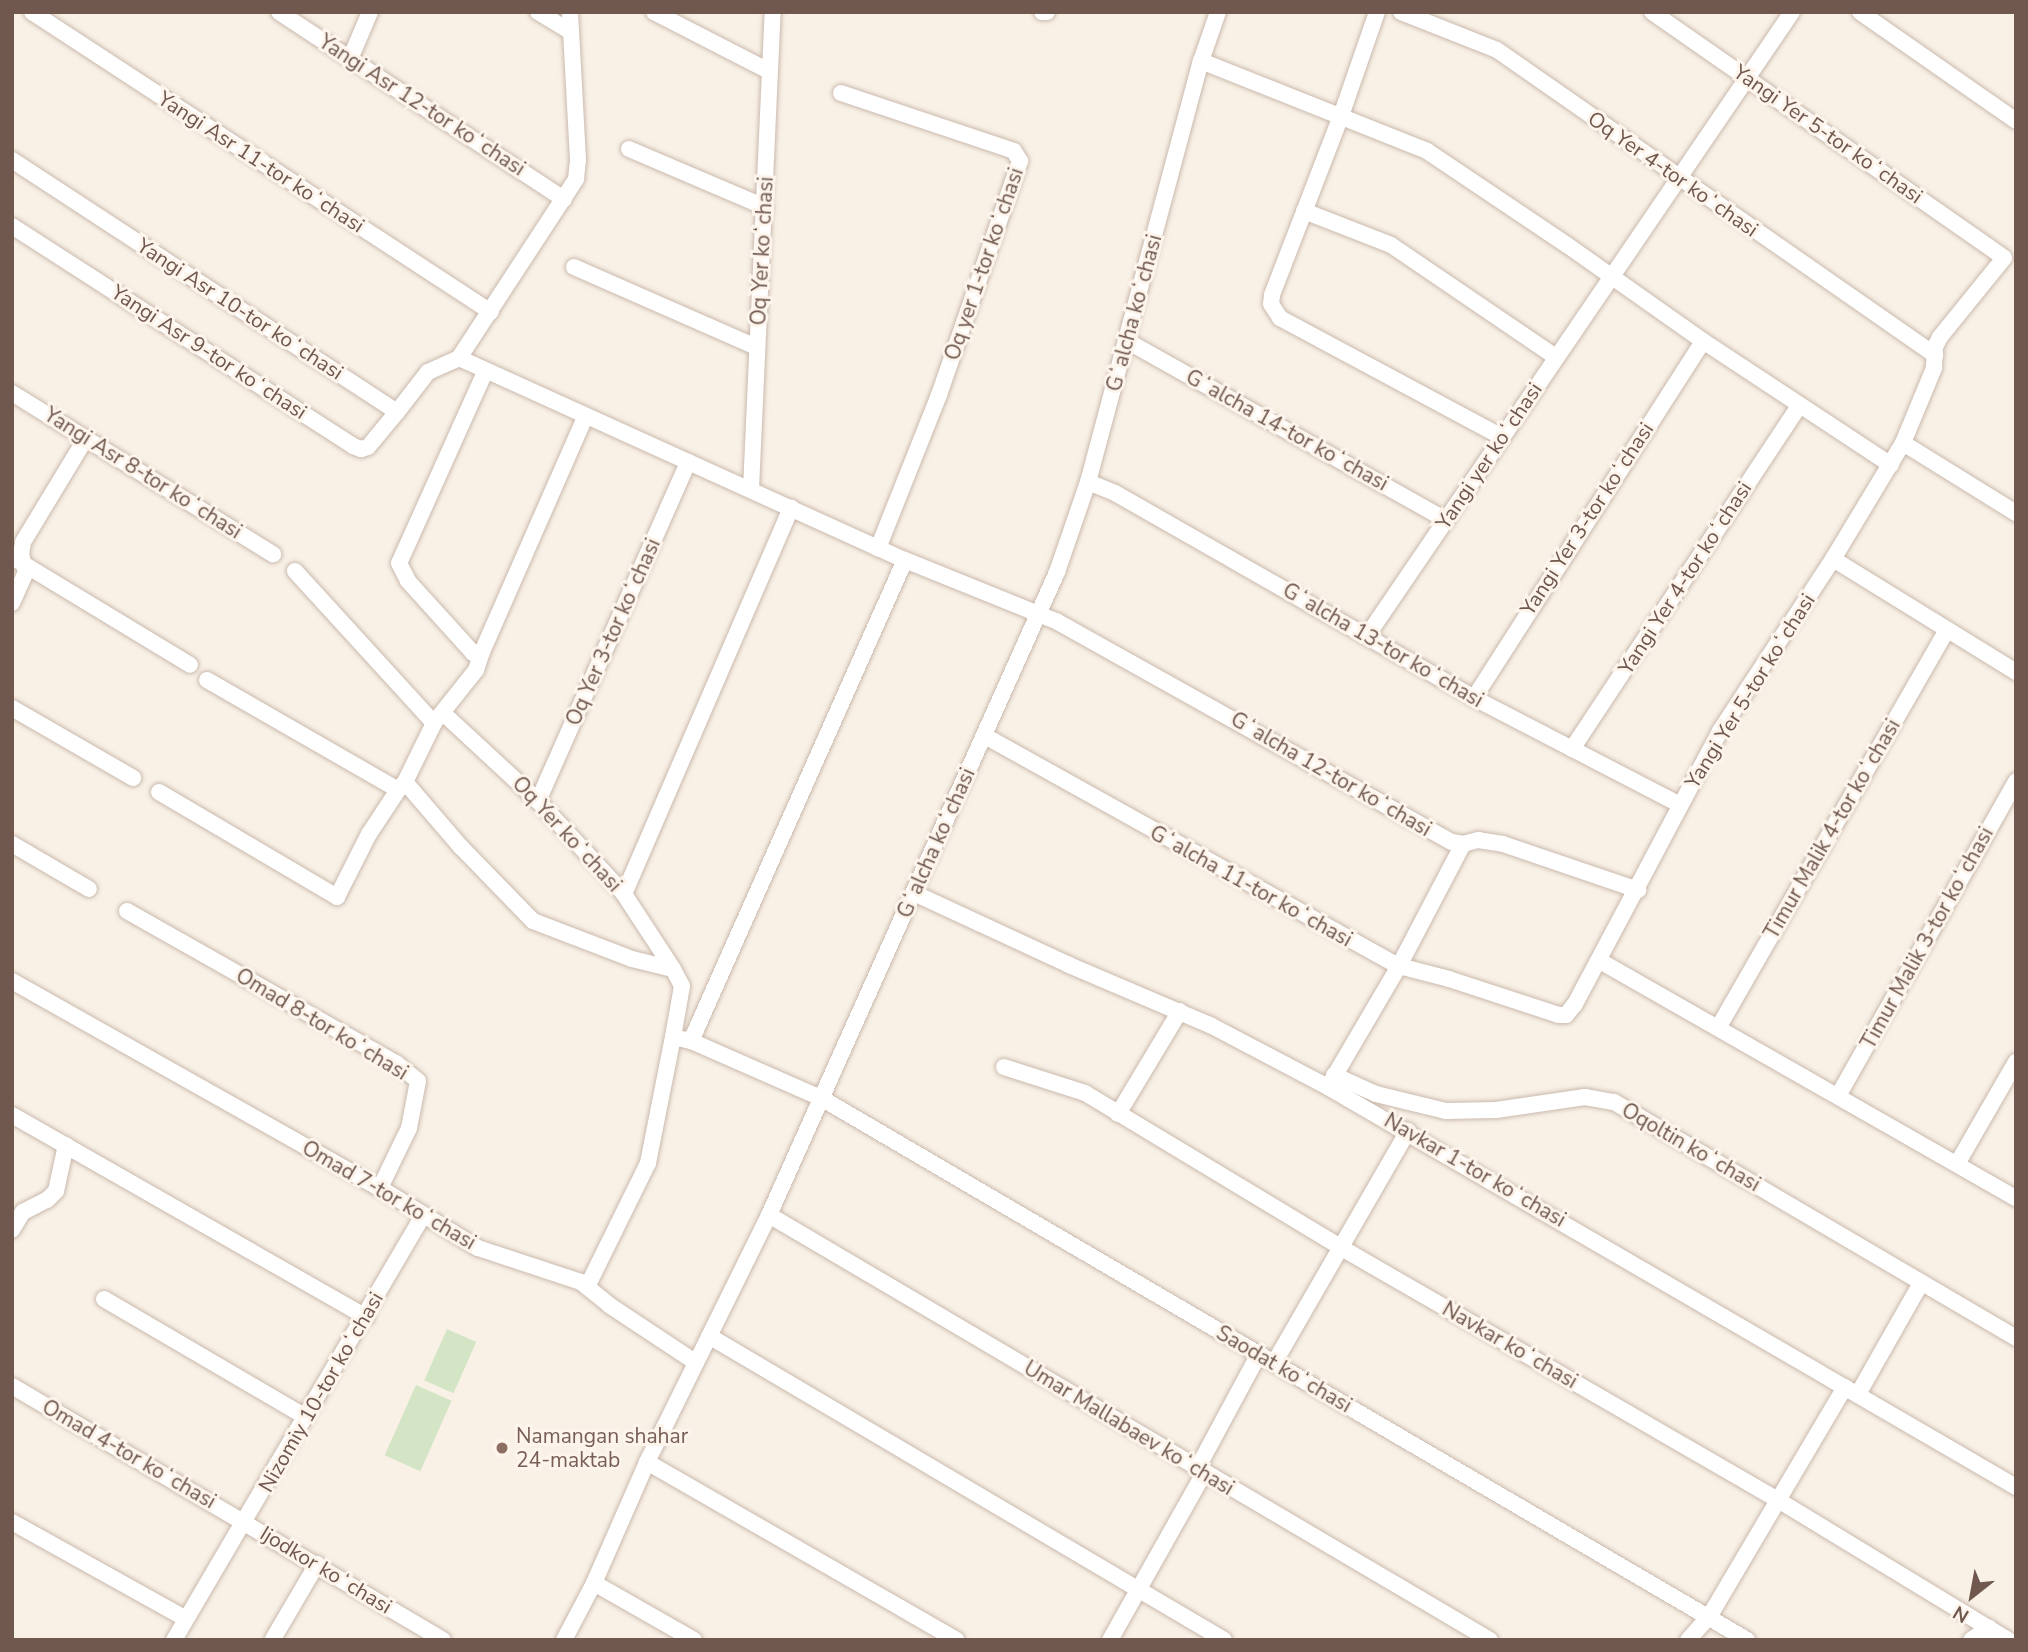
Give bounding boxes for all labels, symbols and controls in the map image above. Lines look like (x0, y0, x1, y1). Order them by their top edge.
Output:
street label: Yangi Asr 12-tor koʻchasi (314, 29, 530, 181)
street label: Yangi Yer 5-tor koʻchasi (1729, 59, 1927, 209)
street label: Yangi Asr 11-tor koʻchasi (153, 86, 369, 238)
street label: Oq Yer 4-tor koʻchasi (1583, 106, 1763, 242)
street label: Oq yer 1-tor koʻchasi (939, 164, 1029, 364)
street label: Oq Yer koʻchasi (746, 176, 778, 326)
street label: Gʻalcha koʻchasi (1101, 232, 1167, 394)
street label: Yangi Asr 10-tor koʻchasi (132, 233, 348, 385)
street label: Yangi Asr 9-tor koʻchasi (106, 279, 312, 425)
street label: Gʻalcha 14-tor koʻchasi (1182, 364, 1392, 496)
street label: Yangi yer koʻchasi (1431, 378, 1547, 534)
street label: Yangi Asr 8-tor koʻchasi (40, 402, 246, 544)
street label: Yangi Yer 3-tor koʻchasi (1515, 418, 1659, 620)
street label: Yangi Yer 4-tor koʻchasi (1613, 477, 1757, 679)
street label: Oq Yer 3-tor koʻchasi (560, 535, 666, 729)
street label: Gʻalcha 13-tor koʻchasi (1278, 577, 1488, 713)
street label: Yangi Yer 5-tor koʻchasi (1680, 589, 1820, 793)
street label: Gʻalcha 12-tor koʻchasi (1226, 706, 1436, 842)
street label: Timur Malik 4-tor koʻchasi (1759, 715, 1905, 943)
street label: Gʻalcha koʻchasi (892, 764, 980, 922)
street label: Oq Yer koʻchasi (507, 771, 627, 897)
street label: Gʻalcha 11-tor koʻchasi (1146, 820, 1356, 952)
street label: Timur Malik 3-tor koʻchasi (1855, 823, 1999, 1053)
street label: Omad 8-tor koʻchasi (231, 963, 413, 1085)
street label: Oqoltin koʻchasi (1617, 1097, 1765, 1197)
street label: Navkar 1-tor koʻchasi (1380, 1108, 1570, 1232)
street label: Omad 7-tor koʻchasi (298, 1135, 480, 1255)
street label: Nizomiy 10-tor koʻchasi (253, 1288, 389, 1496)
street label: Navkar koʻchasi (1438, 1296, 1582, 1394)
street label: Saodat koʻchasi (1212, 1320, 1356, 1418)
street label: Umar Mallabaev koʻchasi (1019, 1355, 1239, 1501)
street label: Omad 4-tor koʻchasi (38, 1394, 220, 1514)
place label: Namangan shahar 24-maktab (516, 1423, 688, 1473)
marker: Namangan shahar 24-maktab (494, 1440, 510, 1456)
street label: Ijodkor koʻchasi (256, 1521, 396, 1619)
north arrow (1937, 1561, 2007, 1631)
text: N (1948, 1599, 1974, 1629)

